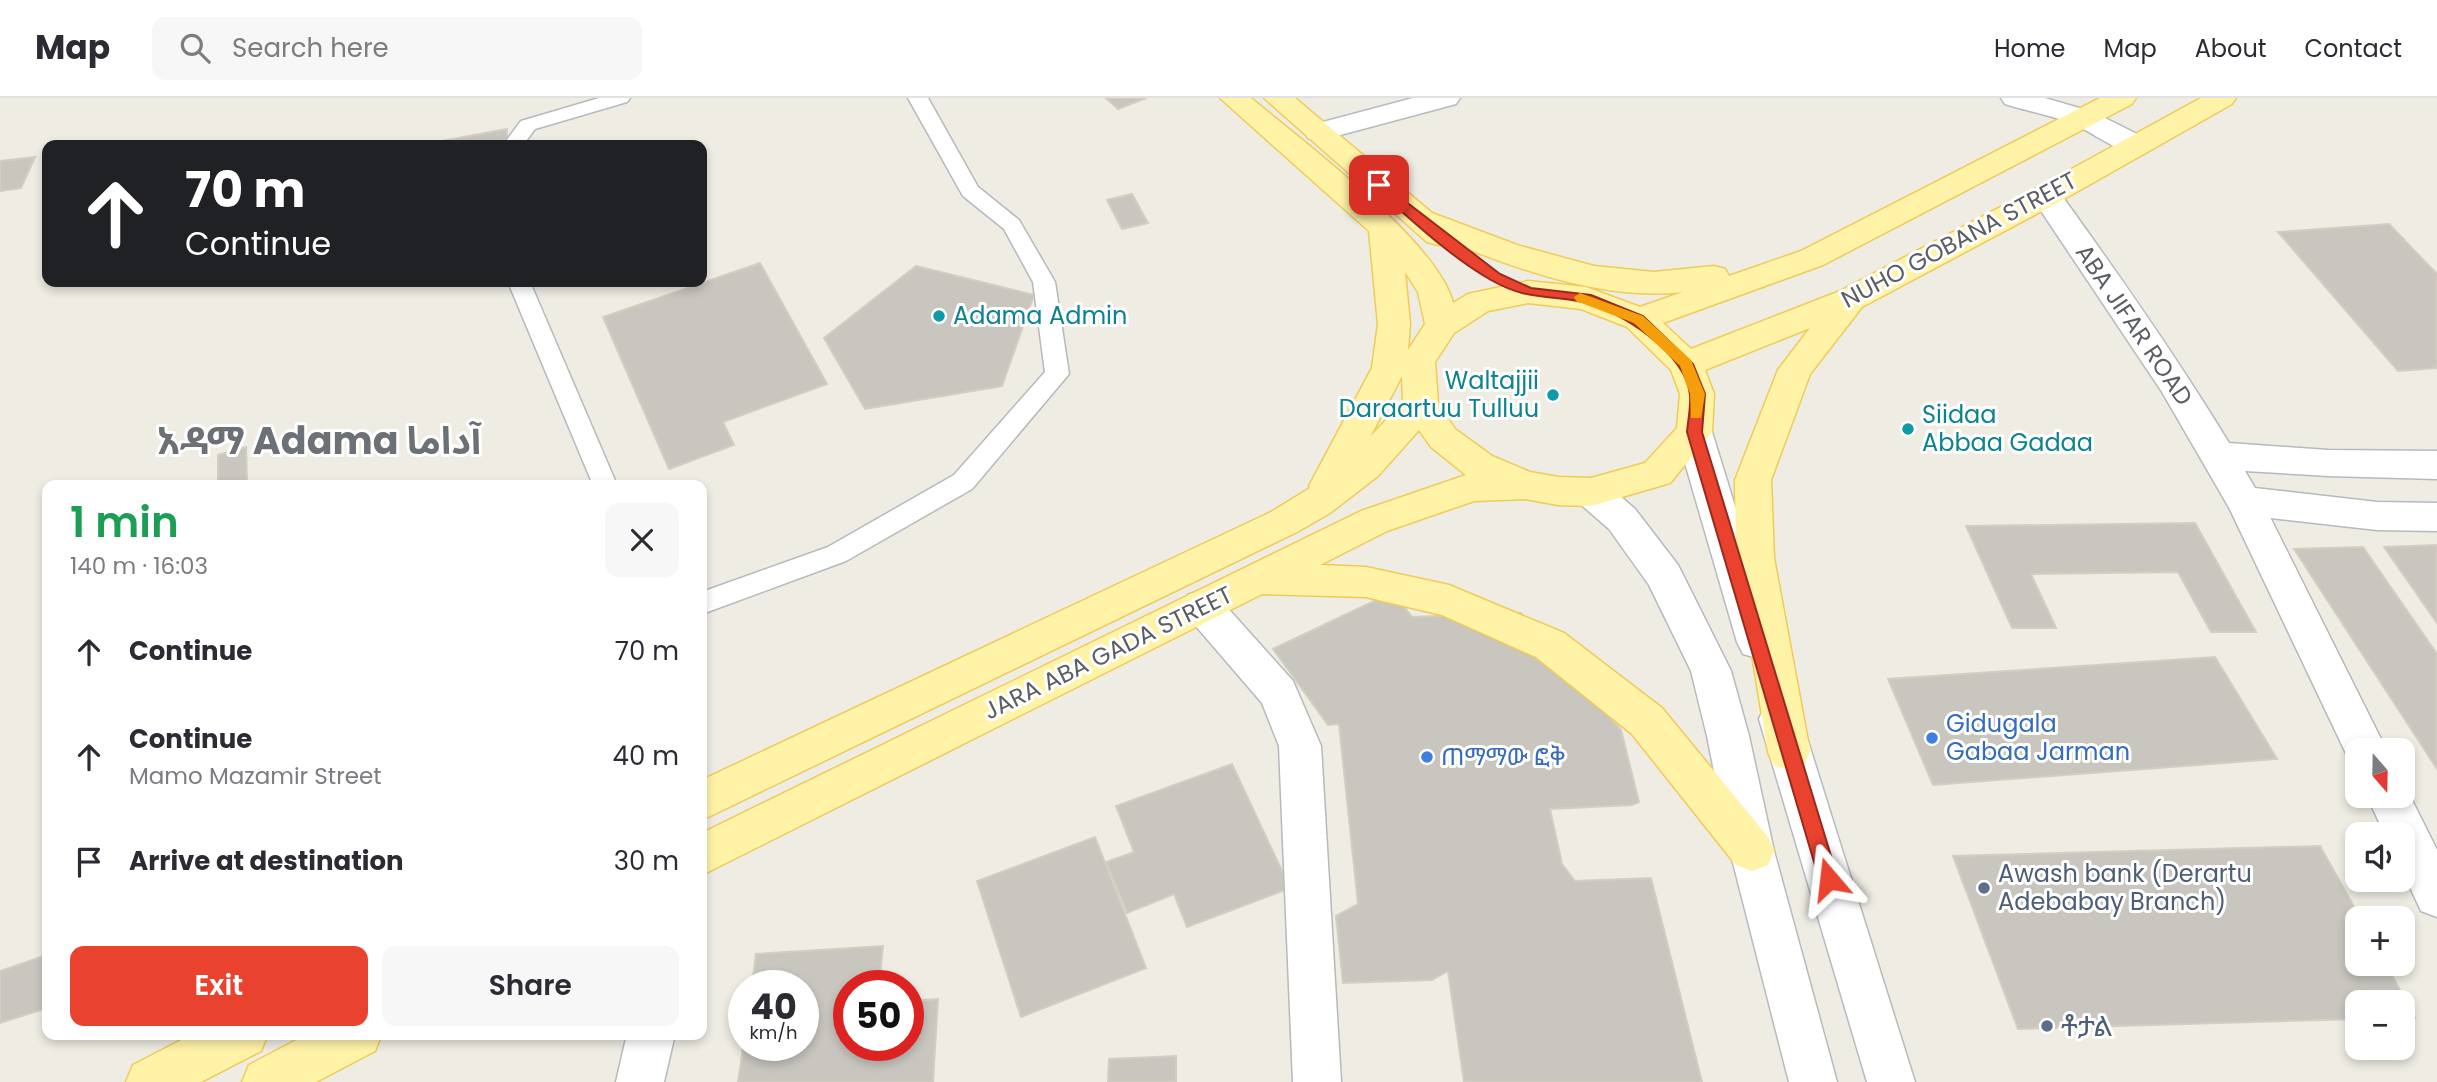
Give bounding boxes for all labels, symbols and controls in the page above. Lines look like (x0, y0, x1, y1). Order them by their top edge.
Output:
search box (152, 17, 642, 80)
text: Map (35, 24, 110, 71)
icon: search (176, 29, 214, 67)
text: Search here (232, 30, 389, 66)
text: Home (1994, 32, 2066, 65)
text: Map (2104, 32, 2157, 65)
text: About (2195, 32, 2266, 65)
text: Contact (2304, 32, 2402, 65)
pin (1349, 155, 1409, 215)
text: 70 m (185, 156, 305, 224)
street label: NUHO GOBANA STREET (1835, 163, 2082, 316)
icon: arrive (1360, 166, 1398, 204)
icon: ahead (70, 168, 161, 259)
text: Continue (185, 221, 331, 266)
street label: ABA JIFAR ROAD (2068, 238, 2201, 412)
place label: Adama Admin (953, 299, 1127, 332)
marker: Adama Admin (931, 308, 947, 324)
place label: Waltajjii Daraartuu Tulluu (1339, 364, 1539, 425)
marker: Waltajjii Daraartuu Tulluu (1545, 387, 1561, 403)
place label: Siidaa Abbaa Gadaa (1922, 398, 2093, 459)
district label: አዳማ Adama آداما (157, 414, 483, 467)
marker: Siidaa Abbaa Gadaa (1900, 421, 1916, 437)
text: 1 min (70, 493, 179, 552)
button: close (605, 503, 679, 577)
text: 140 m · 16:03 (70, 550, 208, 582)
street label: JARA ABA GADA STREET (978, 578, 1238, 727)
icon: ahead (70, 633, 108, 671)
text: Continue (129, 633, 252, 669)
text: 70 m (615, 633, 679, 669)
place label: Gidugala Gabaa Jarman (1946, 707, 2130, 768)
text: Continue (129, 721, 252, 757)
marker: Gidugala Gabaa Jarman (1924, 730, 1940, 746)
icon: ahead (70, 738, 108, 776)
text: 40 m (613, 738, 679, 774)
north arrow (2345, 738, 2415, 808)
map controls (2345, 738, 2415, 1060)
place label: ጠማማው ፎቅ (1441, 740, 1565, 773)
marker: ጠማማው ፎቅ (1419, 749, 1435, 765)
text: Mamo Mazamir Street (129, 760, 382, 792)
button: sound (2345, 822, 2415, 892)
position arrow (1792, 842, 1866, 916)
icon: arrive (70, 843, 108, 881)
text: Arrive at destination (129, 843, 404, 879)
text: 30 m (614, 843, 679, 879)
place label: Awash bank (Derartu Adebabay Branch) (1998, 857, 2252, 918)
marker: Awash bank (Derartu Adebabay Branch) (1976, 880, 1992, 896)
button: + (2345, 906, 2415, 976)
button: Exit (70, 946, 368, 1026)
button: Share (382, 946, 679, 1026)
speed limit sign: 50 (833, 970, 924, 1061)
text: 40 (750, 982, 797, 1031)
button: − (2345, 990, 2415, 1060)
place label: ቶታል (2061, 1007, 2113, 1046)
marker: ቶታል (2039, 1018, 2055, 1034)
text: km/h (750, 1020, 797, 1045)

